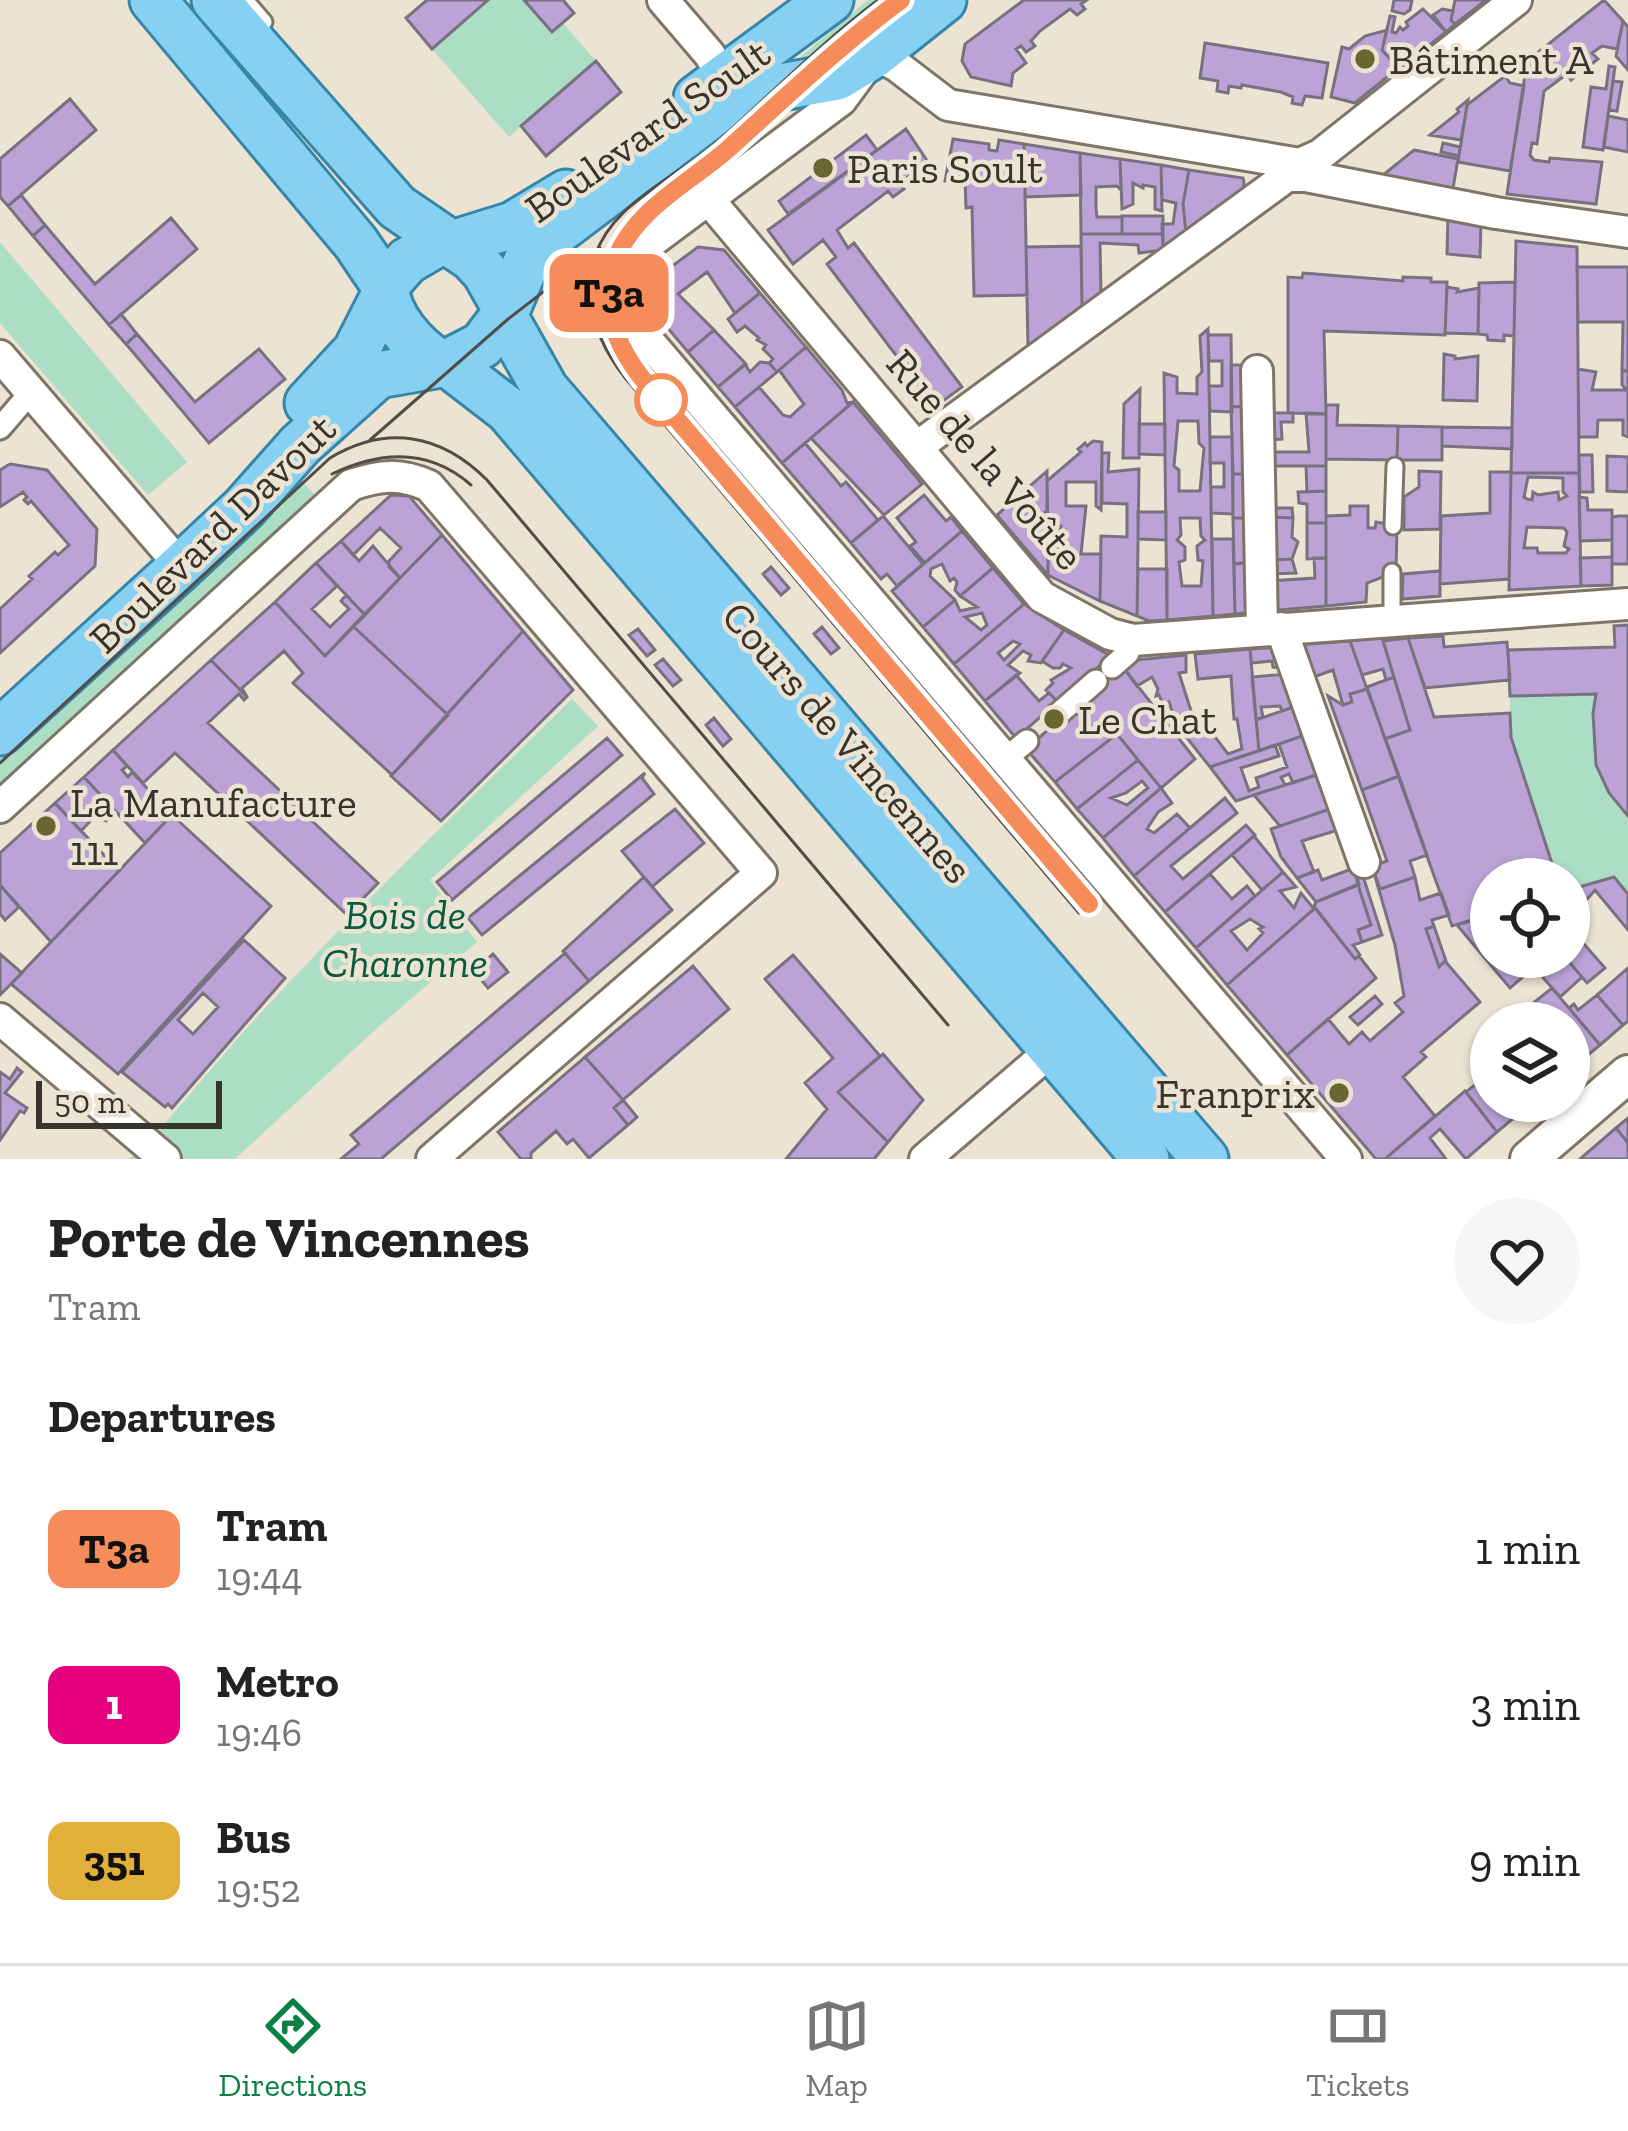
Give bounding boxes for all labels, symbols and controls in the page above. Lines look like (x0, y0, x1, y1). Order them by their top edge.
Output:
street label: Boulevard Soult (515, 27, 780, 234)
place label: Bâtiment A (1389, 34, 1594, 85)
marker: Bâtiment A (1352, 46, 1378, 72)
place label: Paris Soult (847, 143, 1043, 194)
marker: Paris Soult (810, 155, 836, 181)
line badge: T3a (540, 254, 678, 332)
text: T3a (574, 267, 644, 318)
street label: Rue de la Voûte (876, 339, 1095, 580)
unlabelled marker (636, 375, 686, 425)
street label: Boulevard Davout (79, 403, 346, 664)
street label: Cours de Vincennes (711, 591, 984, 894)
place label: Le Chat (1078, 694, 1217, 745)
marker: Le Chat (1041, 706, 1067, 732)
place label: La Manufacture 111 (70, 777, 357, 876)
marker: La Manufacture 111 (33, 813, 59, 839)
map controls (1470, 858, 1590, 1122)
button: locate (1470, 858, 1590, 978)
park label: Bois de Charonne (322, 889, 488, 988)
button: layers (1470, 1002, 1590, 1122)
place label: Franprix (1155, 1068, 1315, 1119)
scale bar (36, 1075, 222, 1128)
marker: Franprix (1326, 1080, 1352, 1106)
text: 50 m (54, 1082, 126, 1121)
button: heart (1454, 1198, 1580, 1324)
text: Porte de Vincennes (48, 1203, 530, 1272)
text: Tram (48, 1283, 140, 1330)
text: Departures (48, 1390, 276, 1444)
text: Tram (216, 1499, 327, 1553)
text: 1 min (1475, 1522, 1580, 1576)
text: T3a (79, 1523, 149, 1574)
text: 19:44 (216, 1553, 303, 1600)
text: Metro (216, 1655, 339, 1709)
text: 3 min (1471, 1678, 1580, 1732)
text: 1 (106, 1679, 122, 1730)
text: 19:46 (216, 1709, 302, 1756)
text: Bus (216, 1811, 291, 1865)
text: 9 min (1469, 1834, 1580, 1888)
text: 351 (83, 1835, 145, 1886)
text: 19:52 (216, 1865, 301, 1912)
tab: Directions (218, 1993, 367, 2104)
tab: Map (804, 1993, 870, 2104)
tab: Tickets (1306, 1993, 1410, 2104)

